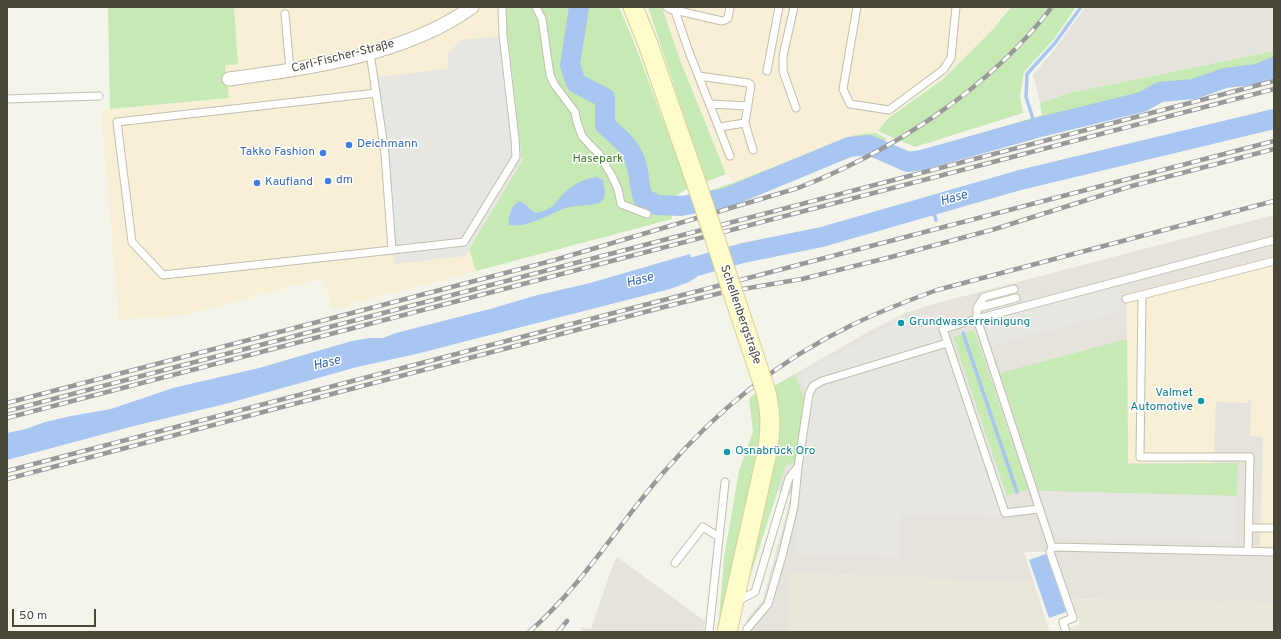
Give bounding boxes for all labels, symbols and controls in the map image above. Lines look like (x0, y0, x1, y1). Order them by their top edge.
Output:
street label: Carl-Fischer-Straße (290, 37, 396, 77)
place label: Deichmann (357, 138, 418, 152)
marker: Deichmann (344, 140, 354, 150)
place label: Takko Fashion (240, 146, 315, 160)
marker: Takko Fashion (318, 148, 328, 158)
park label: Hasepark (573, 153, 623, 167)
place label: dm (336, 174, 353, 188)
place label: Kaufland (265, 176, 313, 190)
marker: dm (323, 176, 333, 186)
marker: Kaufland (252, 178, 262, 188)
water label: Hase (939, 188, 969, 210)
street label: Schellenbergstraße (716, 263, 764, 367)
water label: Hase (625, 270, 655, 292)
place label: Grundwasserreinigung (909, 316, 1030, 330)
marker: Grundwasserreinigung (896, 318, 906, 328)
water label: Hase (312, 353, 342, 375)
place label: Valmet Automotive (1130, 387, 1193, 415)
marker: Valmet Automotive (1196, 396, 1206, 406)
place label: Osnabrück Oro (735, 445, 815, 459)
marker: Osnabrück Oro (722, 447, 732, 457)
scale bar (14, 601, 98, 627)
text: 50 m (19, 608, 47, 624)

